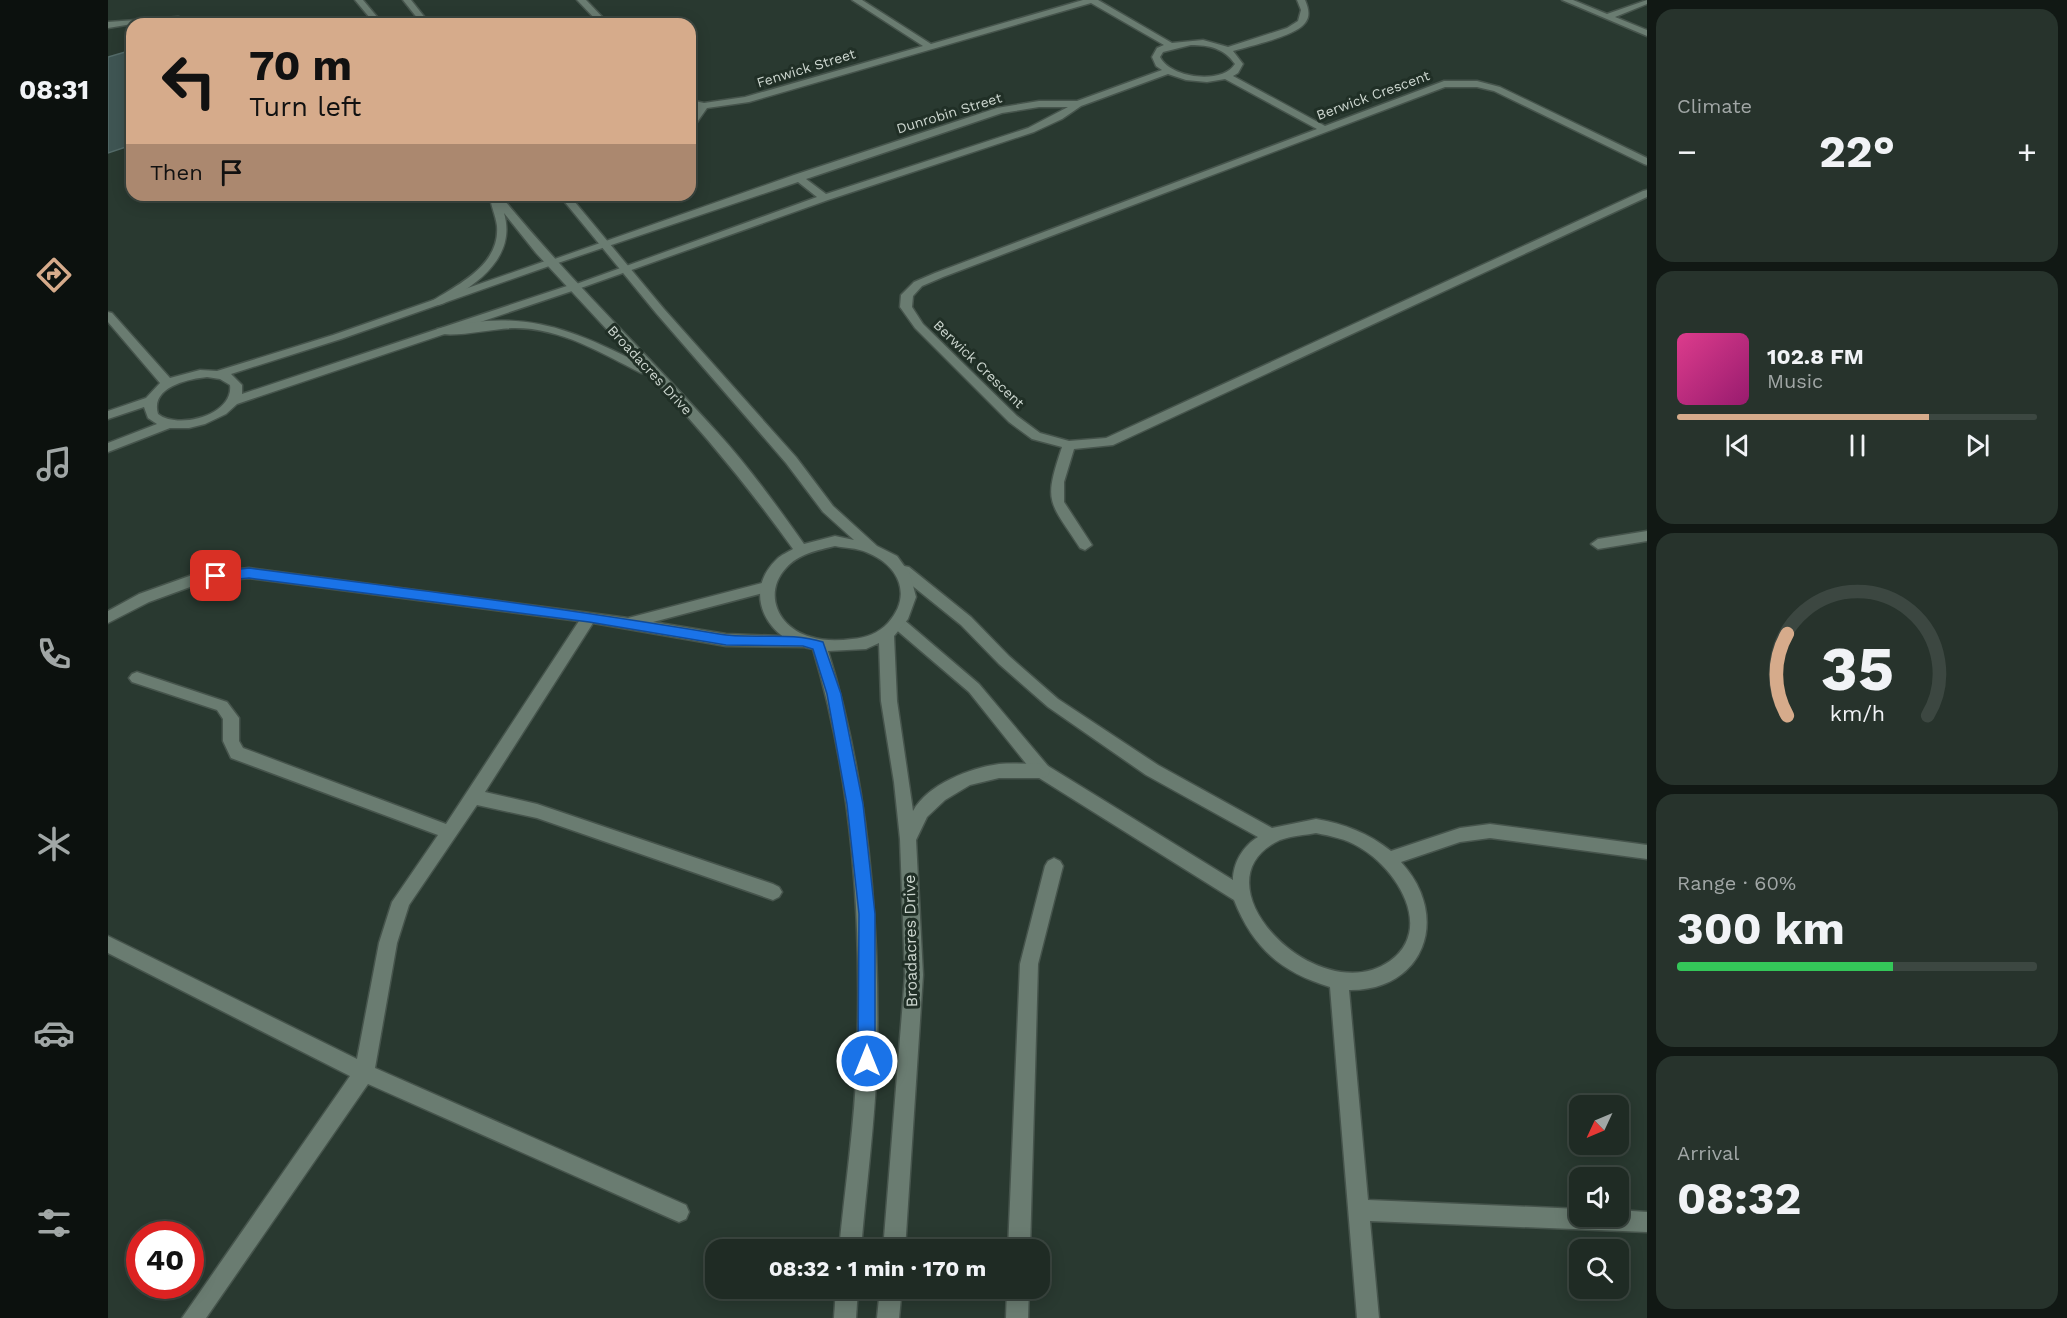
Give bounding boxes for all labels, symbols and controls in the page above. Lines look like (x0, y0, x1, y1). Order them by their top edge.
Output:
text: 70 m (249, 41, 352, 90)
icon: left (150, 42, 228, 120)
street label: Fenwick Street (755, 45, 857, 91)
street label: Berwick Crescent (1314, 67, 1432, 123)
text: 08:31 (19, 74, 89, 106)
street label: Dunrobin Street (894, 89, 1004, 137)
text: Turn left (249, 91, 361, 123)
text: Climate (1677, 94, 1752, 118)
text: 22° (1819, 125, 1895, 178)
text: − (1677, 132, 1697, 171)
text: + (2017, 132, 2037, 171)
icon: arrive (215, 156, 248, 189)
text: Then (150, 160, 203, 185)
icon: directions (33, 254, 75, 296)
street label: Berwick Crescent (930, 317, 1028, 411)
street label: Broadacres Drive (605, 322, 695, 418)
text: 102.8 FM (1767, 344, 1864, 369)
text: Music (1767, 369, 1823, 393)
icon: previous (1721, 429, 1754, 462)
icon: pause (1841, 429, 1874, 462)
icon: next (1961, 429, 1994, 462)
icon: music (33, 443, 75, 485)
pin (190, 550, 241, 601)
icon: arrive (199, 559, 232, 592)
text: 35 (1820, 632, 1894, 705)
icon: phone (33, 633, 75, 675)
text: km/h (1829, 701, 1885, 726)
icon: climate (33, 823, 75, 865)
text: Range · 60% (1677, 871, 1796, 895)
street label: Broadacres Drive (900, 875, 921, 1007)
text: 300 km (1677, 902, 1845, 955)
icon: car (33, 1012, 75, 1054)
position arrow (835, 1029, 899, 1093)
north arrow (1569, 1095, 1629, 1155)
map controls (1569, 1095, 1629, 1299)
text: Arrival (1677, 1141, 1739, 1165)
button: sound (1569, 1167, 1629, 1227)
text: 08:32 (1677, 1172, 1801, 1225)
icon: filters (33, 1202, 75, 1244)
speed limit sign: 40 (126, 1221, 204, 1299)
button: search (1569, 1239, 1629, 1299)
text: 08:32 · 1 min · 170 m (769, 1256, 986, 1281)

